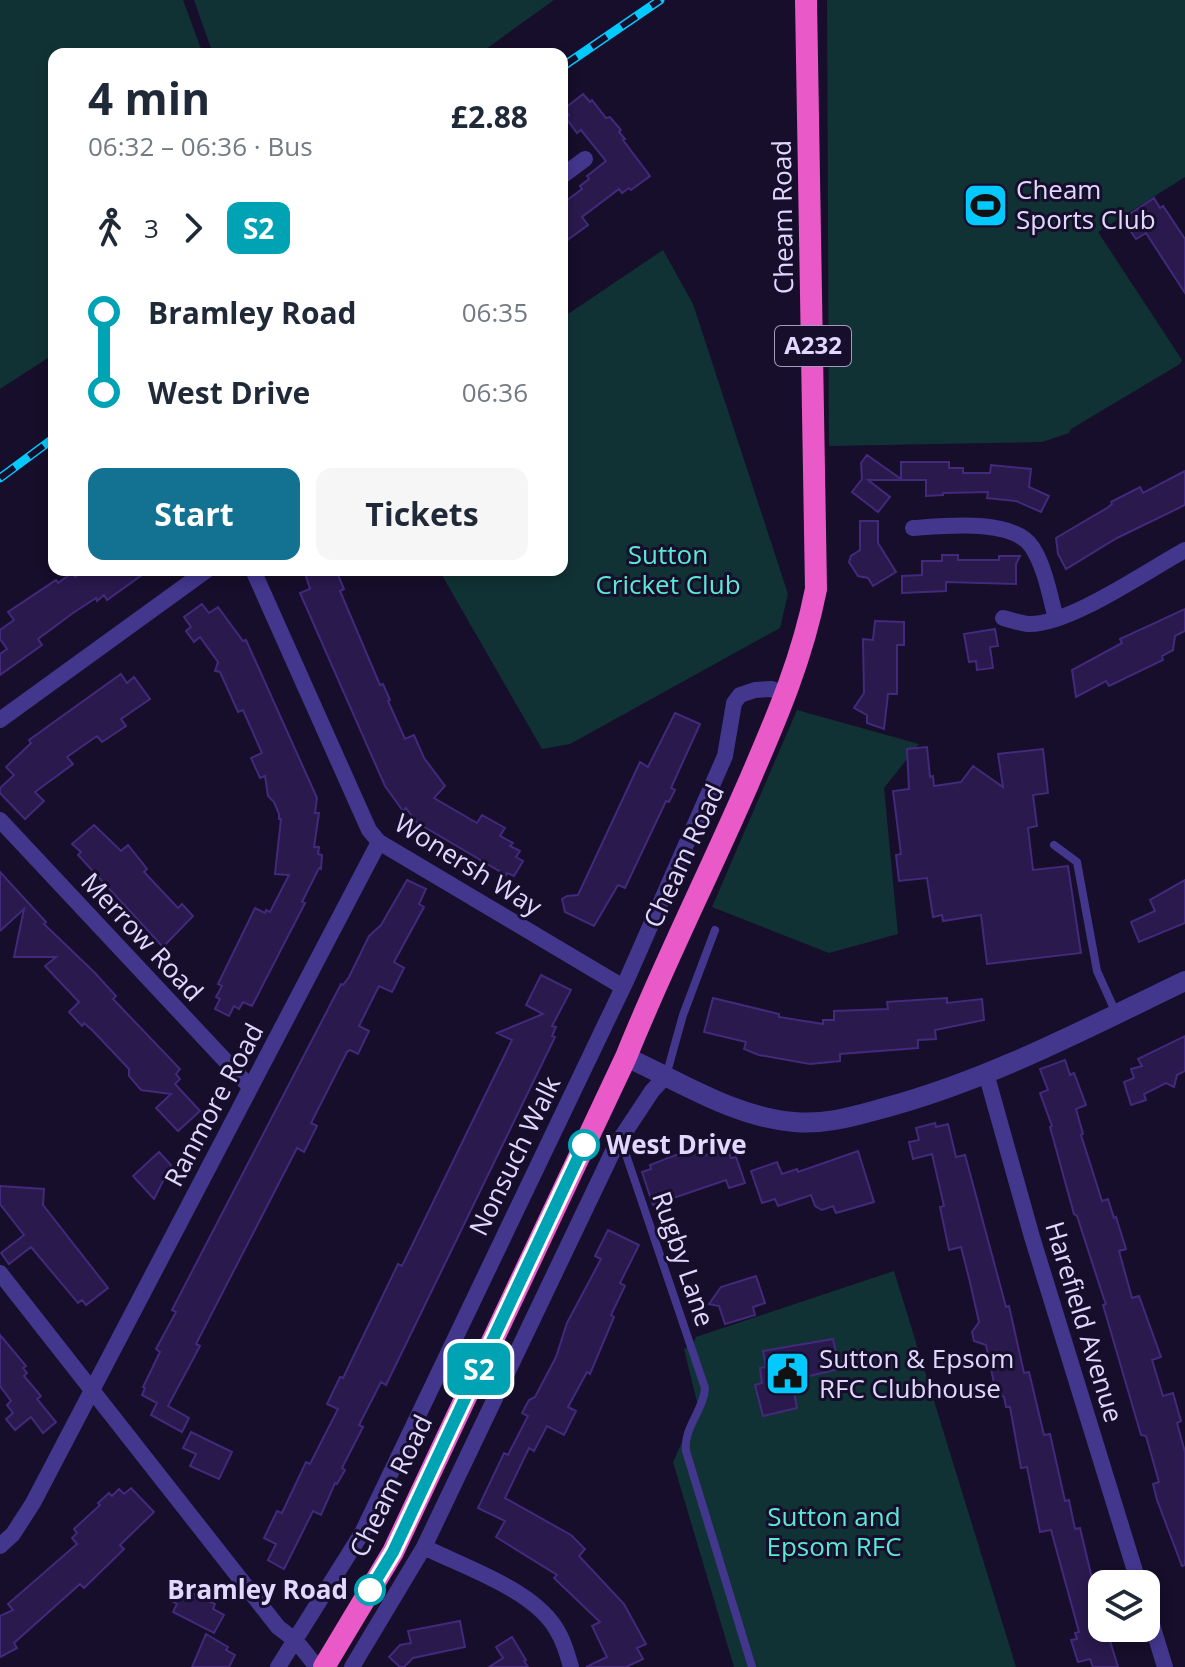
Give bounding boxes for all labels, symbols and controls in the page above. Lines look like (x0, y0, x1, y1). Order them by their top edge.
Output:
text: 4 min (88, 68, 210, 128)
text: £2.88 (451, 96, 528, 137)
text: 06:32 – 06:36 · Bus (88, 128, 313, 164)
street label: Cheam Road (763, 140, 801, 294)
place label: Cheam Sports Club (1016, 171, 1156, 237)
sports icon: Cheam Sports Club (961, 181, 1009, 229)
icon: walk (88, 206, 132, 250)
icon: forward (171, 206, 215, 250)
text: S2 (243, 209, 274, 247)
text: 3 (144, 210, 159, 246)
text: Bramley Road (148, 292, 357, 333)
text: 06:35 (462, 294, 528, 330)
road number: A232 (775, 326, 851, 366)
text: West Drive (148, 372, 310, 413)
text: 06:36 (462, 374, 528, 410)
button: Start (88, 468, 300, 560)
button: Tickets (316, 468, 528, 560)
park label: Sutton Cricket Club (595, 536, 741, 602)
street label: Cheam Road (634, 778, 732, 933)
street label: Wonersh Way (388, 805, 550, 924)
street label: Merrow Road (74, 864, 212, 1009)
street label: Ranmore Road (155, 1017, 271, 1193)
street label: Nonsuch Walk (460, 1069, 568, 1241)
place label: West Drive (606, 1126, 747, 1162)
marker: West Drive (569, 1130, 599, 1160)
street label: Rugby Lane (644, 1186, 724, 1331)
street label: Harefield Avenue (1037, 1217, 1133, 1427)
place label: Sutton & Epsom RFC Clubhouse (819, 1340, 1014, 1406)
line badge: S2 (443, 1343, 515, 1395)
text: S2 (463, 1350, 495, 1388)
public building icon: Sutton & Epsom RFC Clubhouse (764, 1350, 812, 1398)
street label: Cheam Road (340, 1408, 440, 1563)
park label: Sutton and Epsom RFC (766, 1498, 902, 1564)
map controls (1088, 1570, 1160, 1642)
button: layers (1088, 1570, 1160, 1642)
place label: Bramley Road (167, 1571, 348, 1607)
marker: Bramley Road (355, 1575, 385, 1605)

